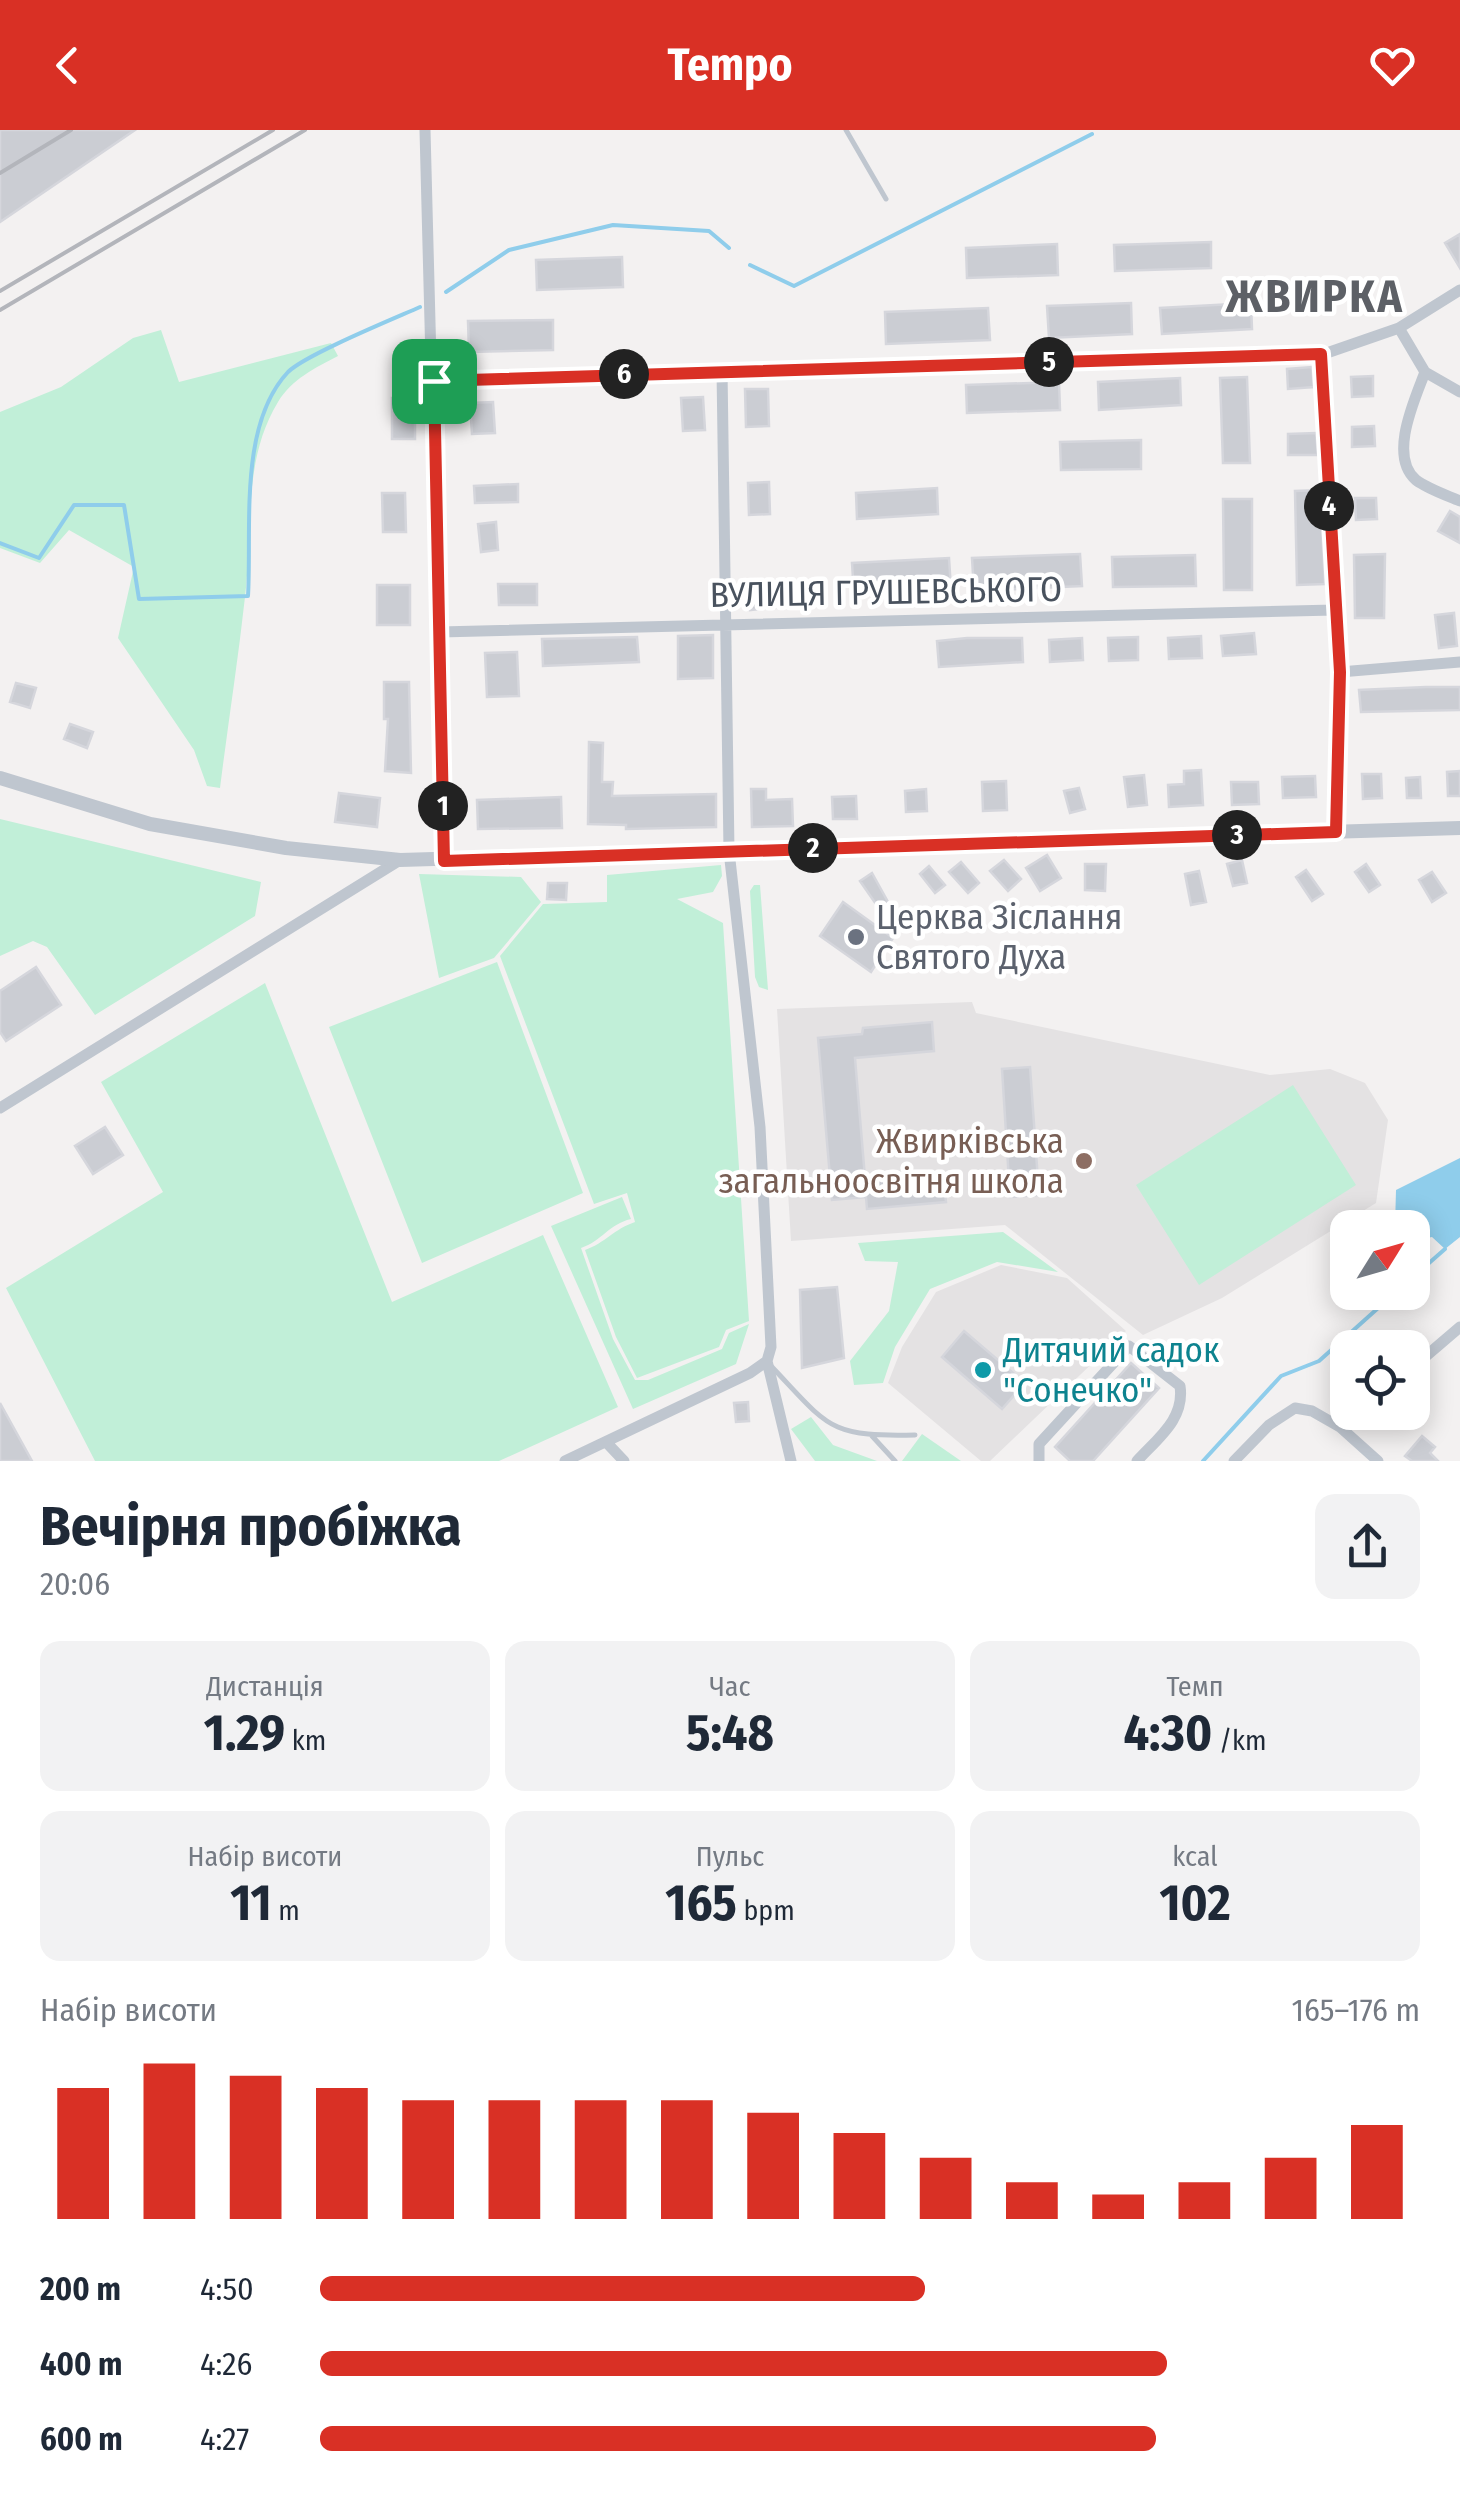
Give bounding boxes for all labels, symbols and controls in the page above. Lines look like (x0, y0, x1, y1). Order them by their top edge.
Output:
icon: back (40, 38, 95, 93)
text: Tempo (667, 38, 793, 92)
icon: heart (1365, 38, 1420, 93)
district label: ЖВИРКА (1225, 270, 1404, 324)
pin: 5 (1024, 337, 1074, 387)
pin (392, 339, 477, 424)
text: 5 (1042, 345, 1056, 378)
pin: 6 (599, 349, 649, 399)
icon: arrive (407, 354, 462, 409)
text: 6 (617, 357, 631, 390)
pin: 4 (1304, 481, 1354, 531)
text: 4 (1322, 489, 1336, 522)
street label: ВУЛИЦЯ ГРУШЕВСЬКОГО (710, 568, 1062, 616)
pin: 1 (418, 781, 468, 831)
text: 1 (437, 789, 449, 822)
pin: 3 (1212, 810, 1262, 860)
text: 3 (1230, 818, 1244, 851)
pin: 2 (788, 823, 838, 873)
text: 2 (807, 831, 819, 864)
place label: Церква Зіслання Святого Духа (876, 896, 1122, 978)
marker: Церква Зіслання Святого Духа (845, 926, 867, 948)
place label: Жвирківська загальноосвітня школа (718, 1120, 1064, 1202)
marker: Жвирківська загальноосвітня школа (1073, 1150, 1095, 1172)
north arrow (1330, 1210, 1430, 1310)
map controls (1330, 1210, 1430, 1430)
place label: Дитячий садок "Сонечко" (1002, 1329, 1220, 1411)
button: locate (1330, 1330, 1430, 1430)
marker: Дитячий садок "Сонечко" (972, 1359, 994, 1381)
text: Вечірня пробіжка (40, 1494, 462, 1560)
button: share (1315, 1494, 1420, 1599)
text: 20:06 (40, 1565, 110, 1603)
text: Дистанція (206, 1670, 324, 1703)
text: Час (709, 1670, 751, 1703)
text: Темп (1166, 1670, 1224, 1703)
text: 1.29 (204, 1703, 285, 1763)
text: 5:48 (686, 1703, 774, 1763)
text: 4:30 (1123, 1703, 1212, 1763)
text: km (285, 1724, 326, 1757)
text: /km (1212, 1724, 1267, 1757)
text: Набір висоти (188, 1840, 342, 1873)
text: Пульс (696, 1840, 764, 1873)
text: kcal (1172, 1840, 1218, 1873)
text: 11 (230, 1873, 272, 1933)
text: 165 (665, 1873, 737, 1933)
text: 102 (1159, 1873, 1231, 1933)
text: m (272, 1894, 300, 1927)
text: bpm (737, 1894, 795, 1927)
text: Набір висоти (40, 1991, 217, 2029)
text: 165–176 m (1291, 1991, 1420, 2029)
text: 200 m (40, 2270, 121, 2308)
text: 4:50 (200, 2270, 254, 2308)
text: 400 m (40, 2345, 122, 2383)
text: 4:26 (200, 2345, 252, 2383)
text: 600 m (40, 2420, 123, 2458)
text: 4:27 (200, 2420, 249, 2458)

